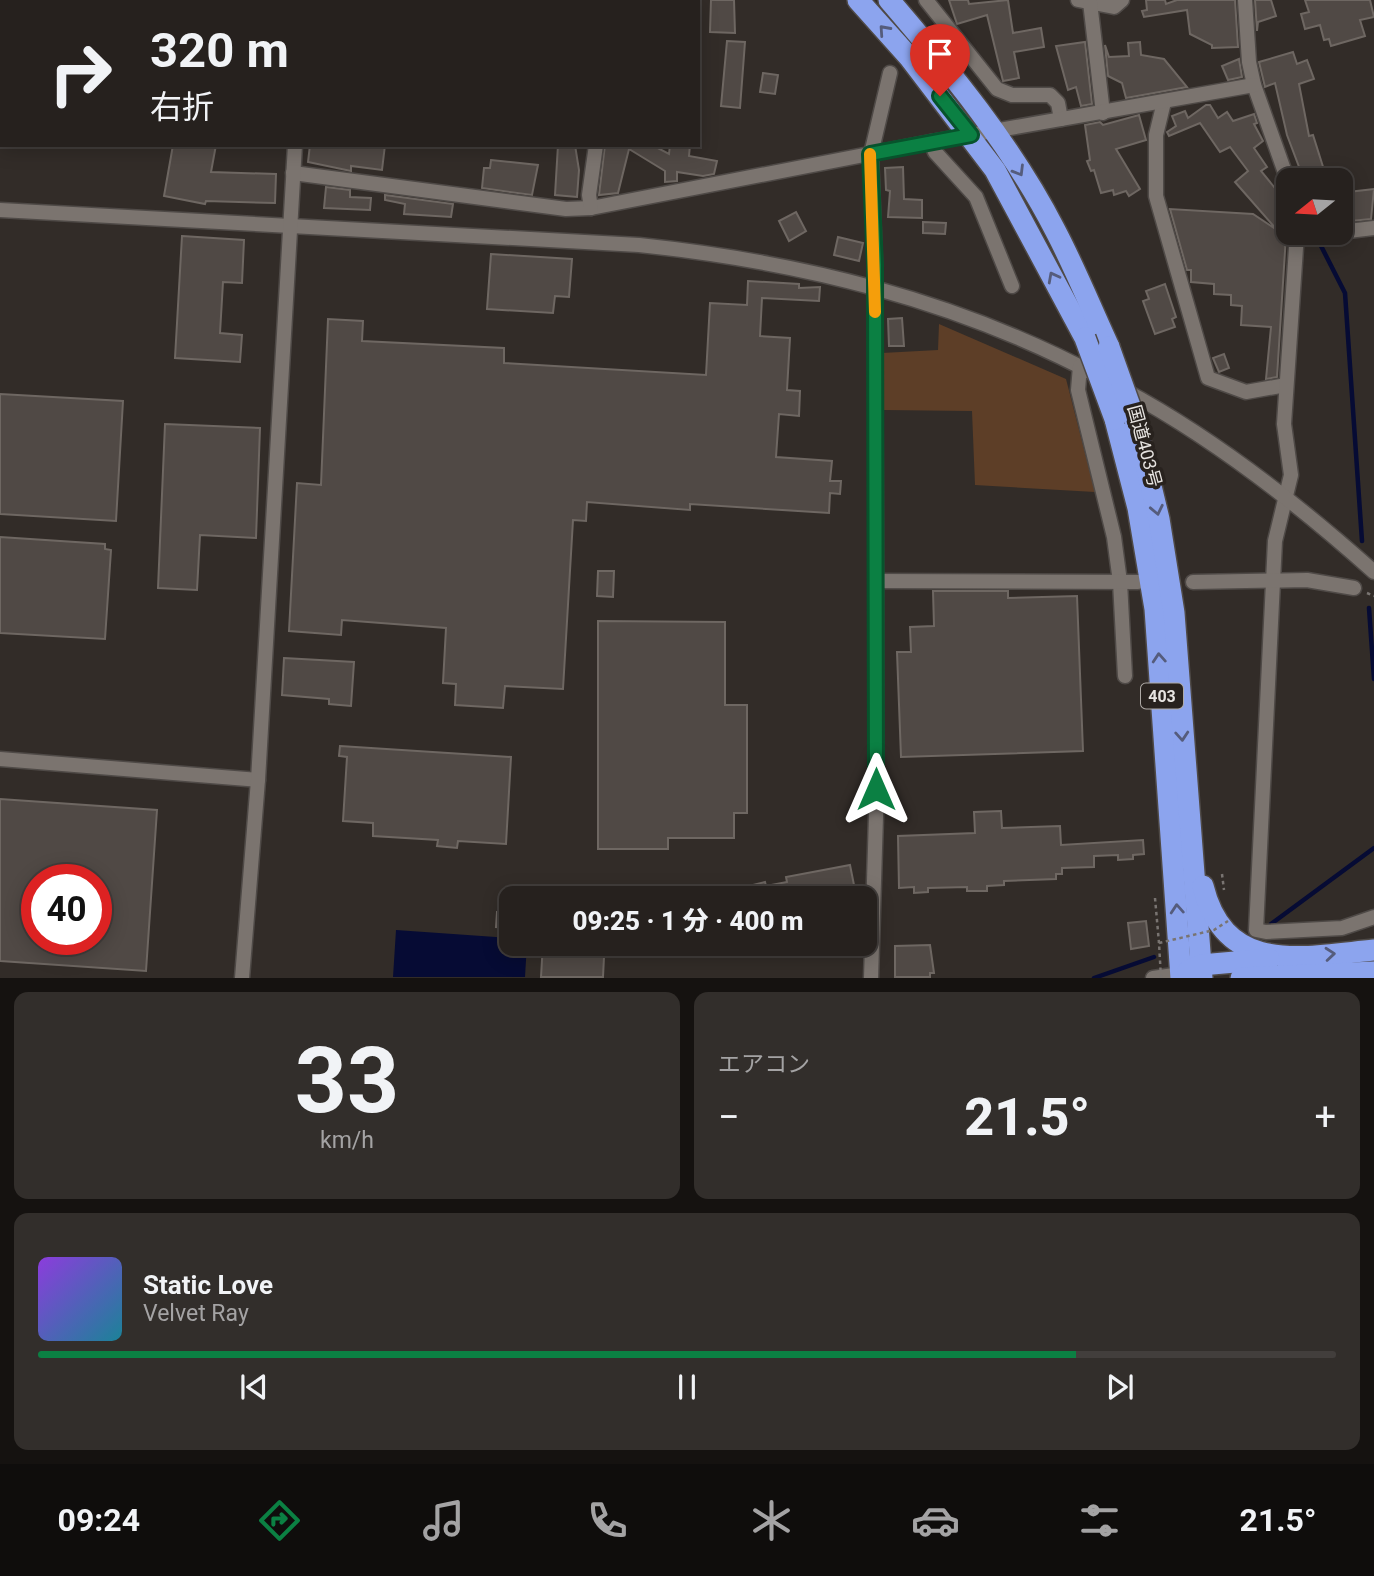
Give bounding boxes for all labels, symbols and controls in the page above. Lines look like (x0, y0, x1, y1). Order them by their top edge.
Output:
text: 320 m (150, 22, 289, 79)
pin (910, 24, 970, 96)
one-way arrow (880, 25, 892, 38)
icon: right (35, 28, 126, 119)
icon: arrive (921, 35, 959, 73)
text: 右折 (150, 88, 214, 126)
one-way arrow (1011, 163, 1024, 176)
north arrow (1276, 168, 1353, 245)
map controls (1276, 168, 1353, 245)
one-way arrow (1048, 272, 1061, 284)
street label: 国道403号 (1124, 403, 1166, 489)
one-way arrow (1148, 504, 1163, 516)
one-way arrow (1152, 652, 1167, 663)
road number: 403 (1141, 684, 1183, 708)
one-way arrow (1175, 731, 1190, 742)
position arrow (839, 752, 913, 826)
speed limit sign: 40 (21, 864, 112, 955)
one-way arrow (1169, 904, 1184, 915)
text: 09:25 · 1 分 · 400 m (572, 906, 804, 936)
one-way arrow (1325, 947, 1336, 962)
text: 33 (295, 1028, 399, 1134)
text: エアコン (718, 1051, 810, 1078)
text: 21.5° (964, 1087, 1090, 1148)
text: − (718, 1095, 740, 1139)
text: + (1314, 1095, 1336, 1139)
text: km/h (320, 1127, 374, 1154)
text: Static Love (143, 1270, 273, 1300)
text: Velvet Ray (143, 1300, 249, 1327)
icon: previous (235, 1368, 273, 1406)
icon: pause (668, 1368, 706, 1406)
icon: next (1101, 1368, 1139, 1406)
icon: directions (255, 1496, 304, 1545)
icon: music (419, 1496, 468, 1545)
icon: phone (583, 1496, 632, 1545)
icon: climate (747, 1496, 796, 1545)
icon: car (911, 1496, 960, 1545)
icon: filters (1075, 1496, 1124, 1545)
text: 09:24 (58, 1501, 140, 1539)
text: 21.5° (1240, 1501, 1316, 1539)

